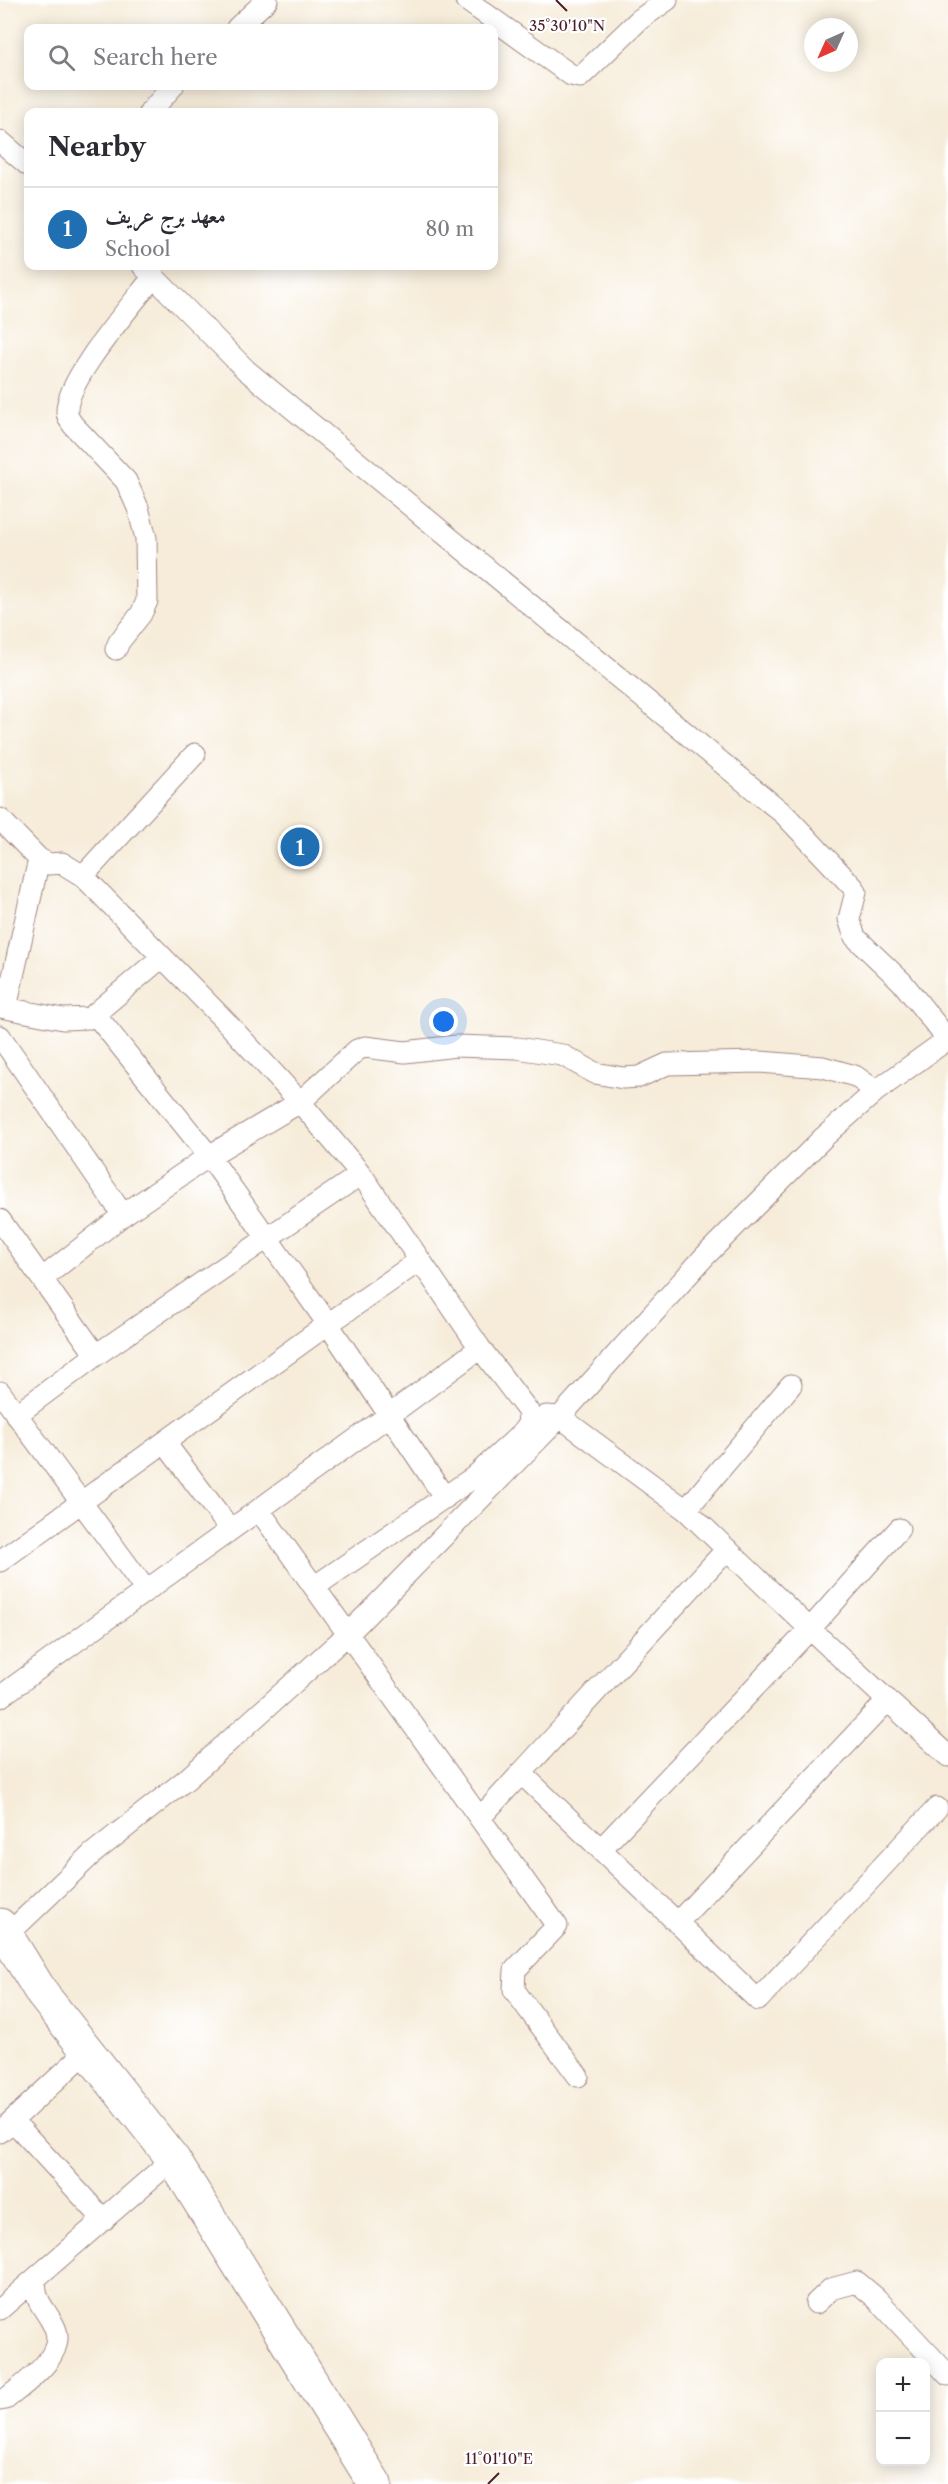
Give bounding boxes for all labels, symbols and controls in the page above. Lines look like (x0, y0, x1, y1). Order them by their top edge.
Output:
text: 35°30'10"N (529, 16, 605, 35)
north arrow (804, 18, 858, 72)
search box (24, 24, 498, 90)
icon: search (45, 41, 78, 74)
text: Search here (93, 44, 218, 71)
text: Nearby (48, 131, 146, 163)
text: معهد برج عريف (105, 202, 226, 229)
text: 1 (63, 217, 72, 241)
text: 80 m (426, 217, 474, 241)
text: School (105, 237, 170, 261)
pin: 1 (280, 824, 320, 870)
your location (429, 1007, 458, 1036)
map controls (876, 2358, 930, 2466)
button: + (876, 2358, 930, 2412)
button: − (876, 2412, 930, 2466)
text: 11°01'10"E (465, 2449, 533, 2468)

